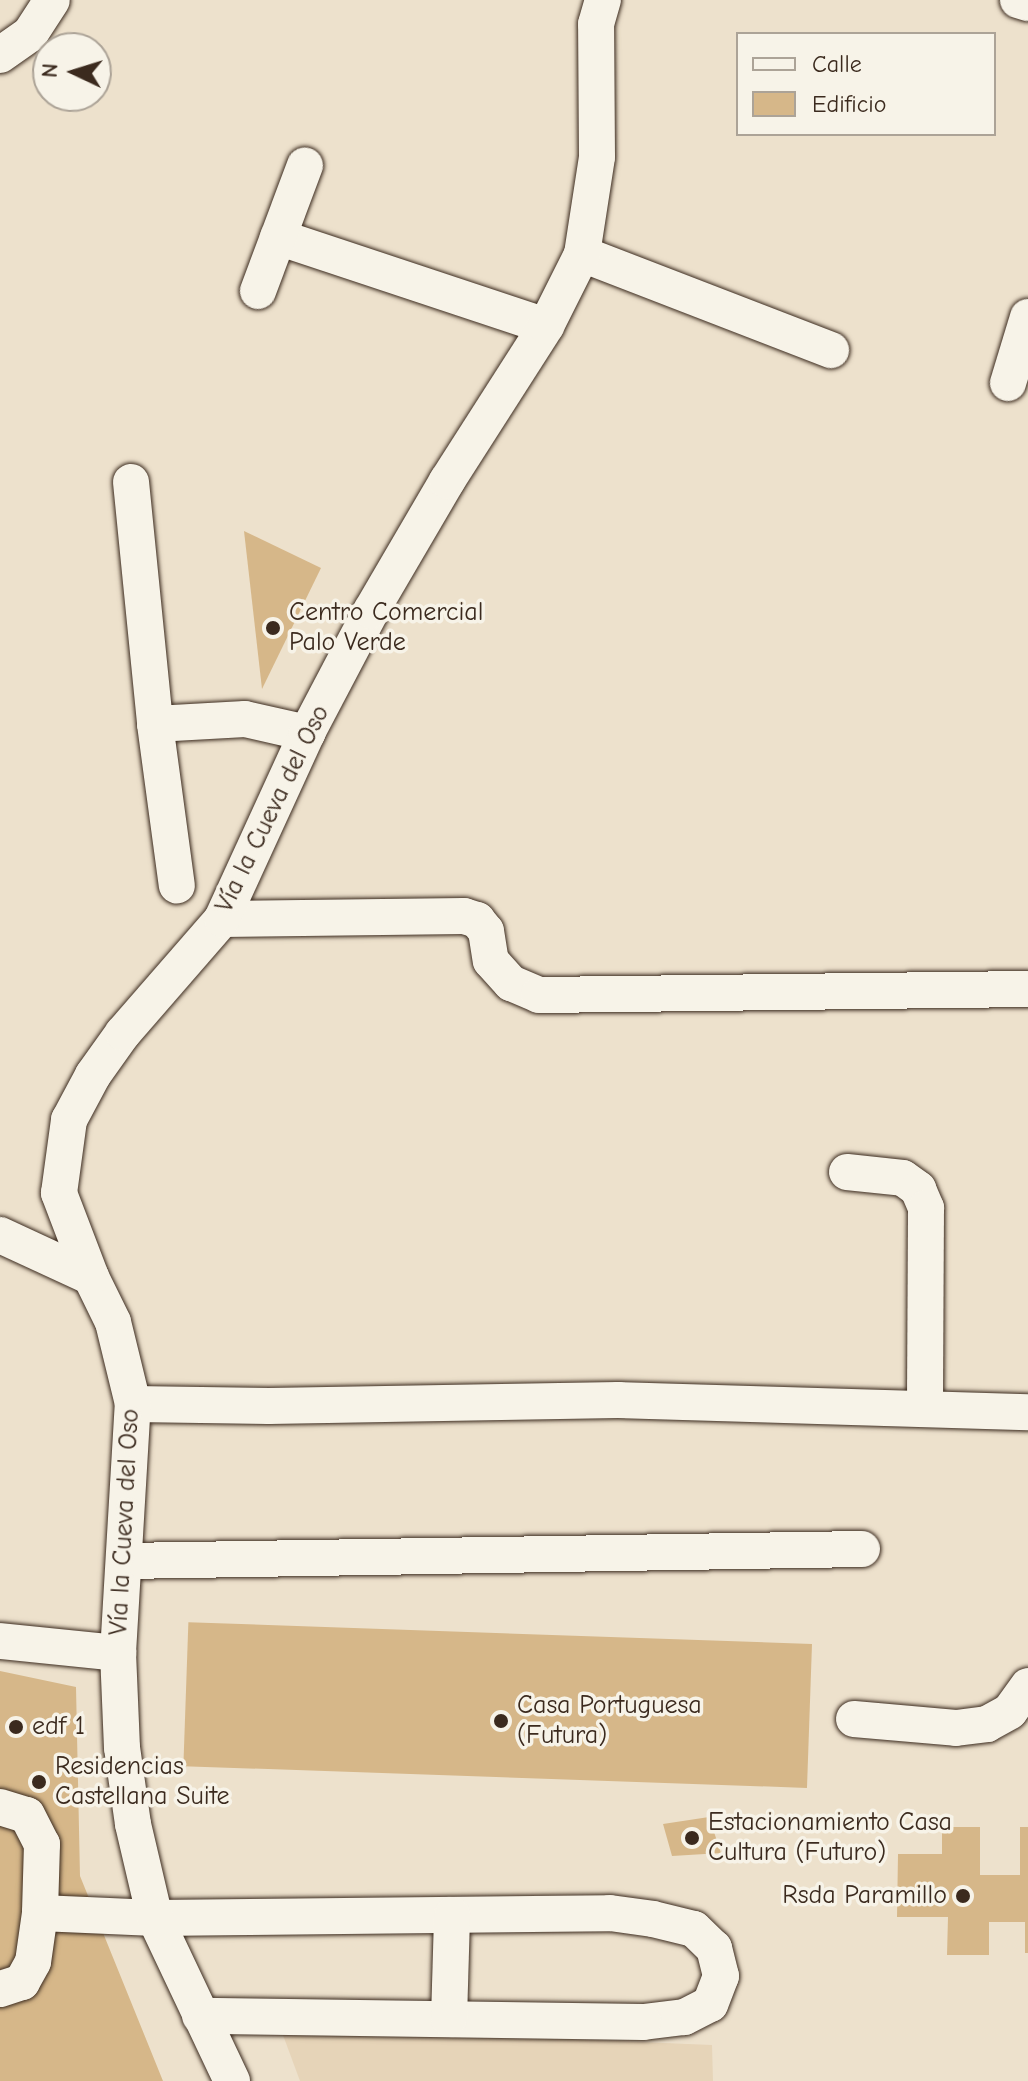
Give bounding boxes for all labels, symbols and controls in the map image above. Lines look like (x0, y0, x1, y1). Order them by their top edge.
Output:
north arrow (32, 32, 112, 112)
legend (736, 32, 996, 136)
text: Calle (812, 50, 862, 78)
text: N (37, 62, 64, 79)
text: Edificio (812, 90, 887, 118)
place label: Centro Comercial Palo Verde (289, 597, 483, 658)
marker: Centro Comercial Palo Verde (264, 619, 282, 637)
street label: Vía la Cueva del Oso (209, 700, 337, 918)
street label: Vía la Cueva del Oso (103, 1408, 147, 1636)
place label: Casa Portuguesa (Futura) (517, 1690, 702, 1752)
place label: edf 1 (32, 1711, 85, 1743)
marker: Casa Portuguesa (Futura) (492, 1712, 510, 1730)
marker: edf 1 (7, 1718, 25, 1736)
place label: Residencias Castellana Suite (55, 1751, 229, 1812)
marker: Residencias Castellana Suite (30, 1773, 48, 1791)
place label: Estacionamiento Casa Cultura (Futuro) (708, 1807, 952, 1868)
marker: Estacionamiento Casa Cultura (Futuro) (683, 1829, 701, 1847)
place label: Rsda Paramillo (782, 1880, 947, 1912)
marker: Rsda Paramillo (954, 1887, 972, 1905)

